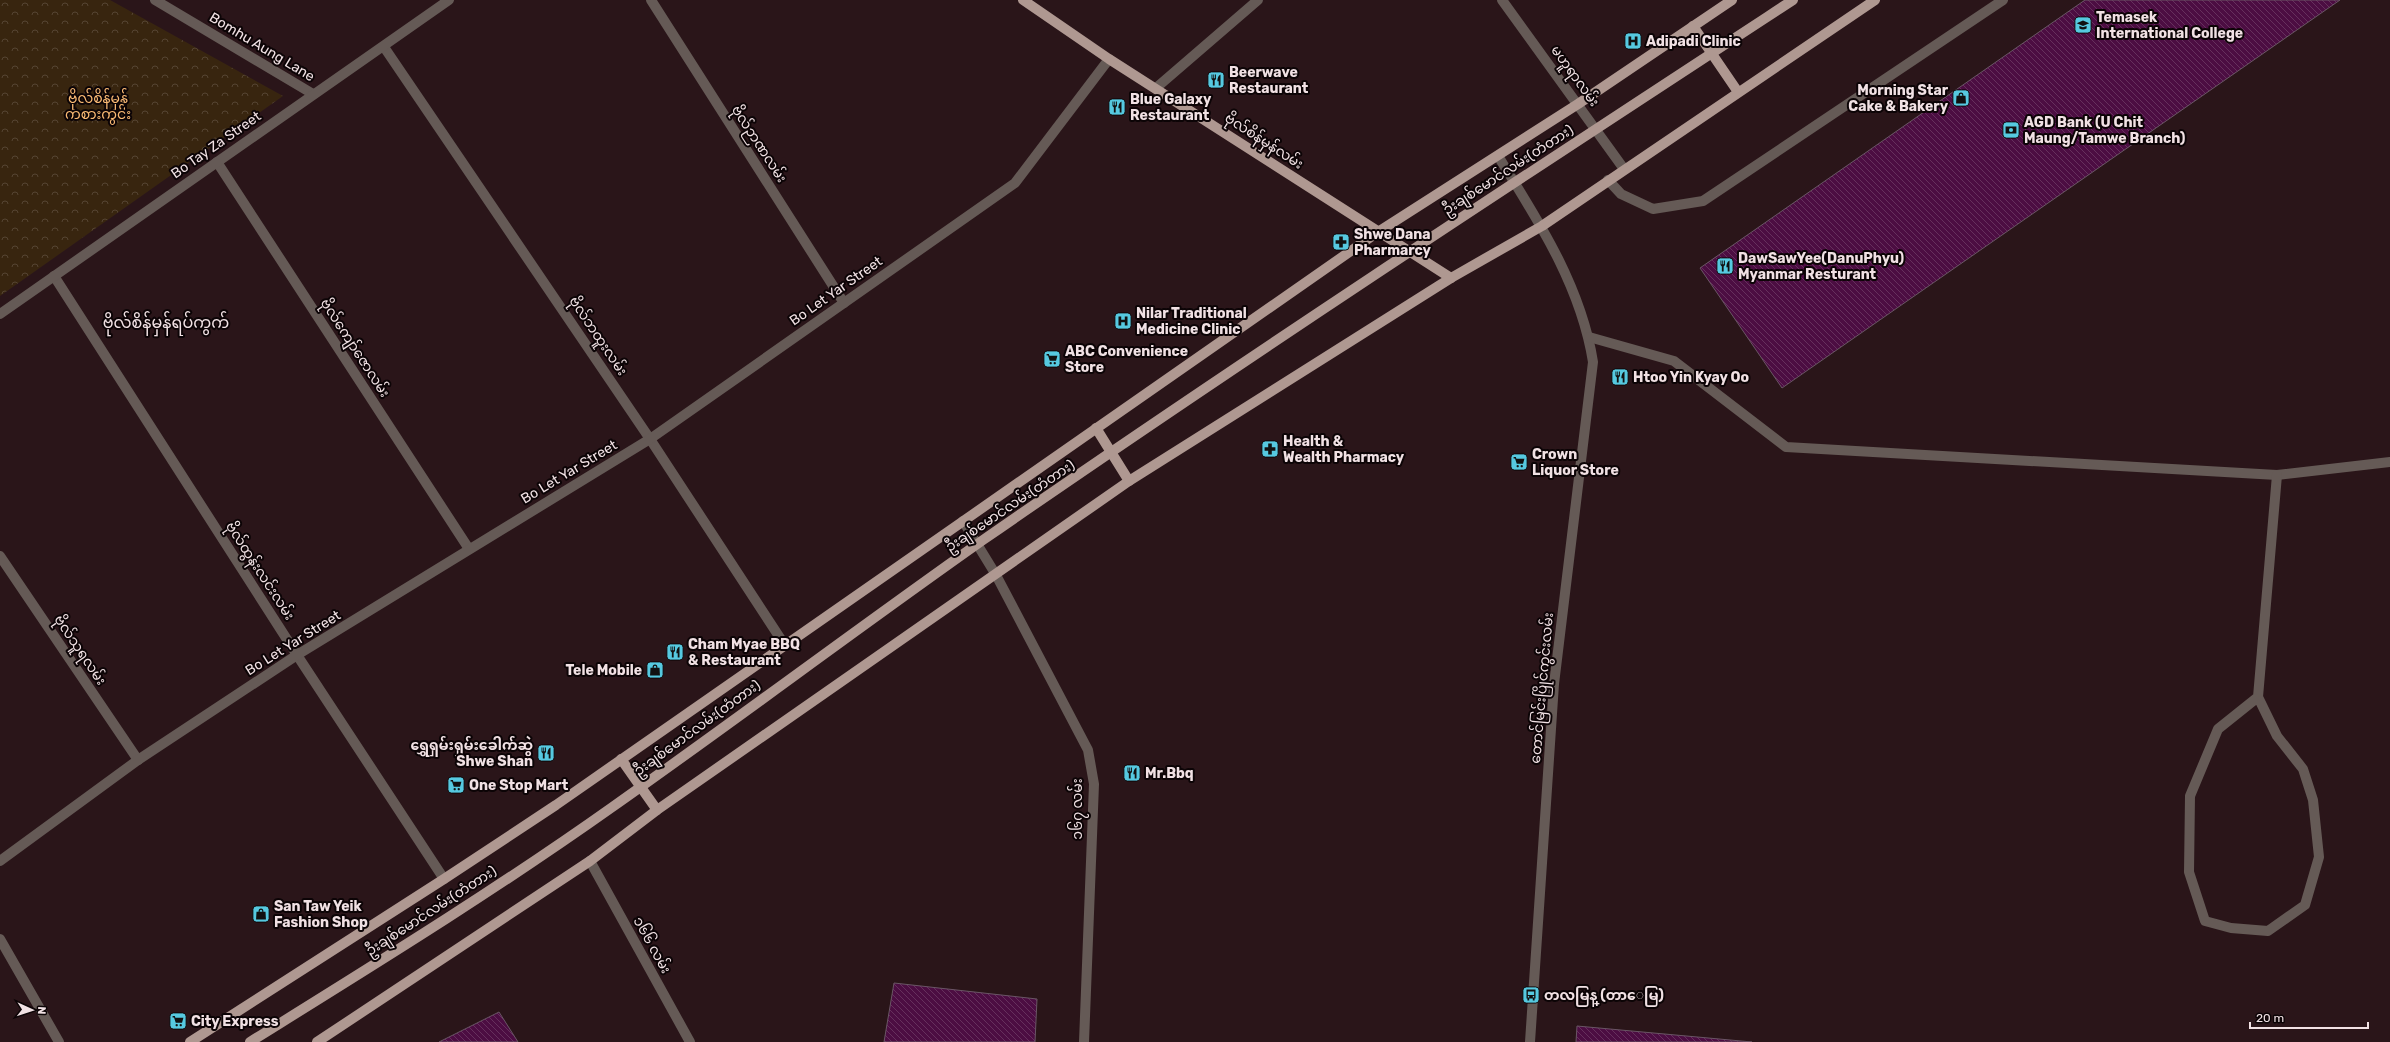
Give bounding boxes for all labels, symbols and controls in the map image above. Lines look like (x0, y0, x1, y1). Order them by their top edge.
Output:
street label: Bomhu Aung Lane (206, 9, 318, 85)
place label: Temasek International College (2096, 9, 2243, 42)
school or university icon: Temasek International College (2073, 15, 2093, 35)
hospital icon: Adipadi Clinic (1623, 31, 1643, 51)
place label: Adipadi Clinic (1646, 33, 1741, 50)
street label: မဟူရာလမ်း (1545, 41, 1604, 112)
place label: Beerwave Restaurant (1229, 64, 1309, 97)
restaurant icon: Beerwave Restaurant (1206, 70, 1226, 90)
place label: Morning Star Cake & Bakery (1848, 82, 1949, 115)
park label: ဗိုလ်စိန်မှန် ကစားကွင်း (65, 88, 131, 125)
shop icon: Morning Star Cake & Bakery (1951, 88, 1971, 108)
place label: Blue Galaxy Restaurant (1130, 91, 1212, 124)
restaurant icon: Blue Galaxy Restaurant (1107, 97, 1127, 117)
street label: ဗိုလ်ဉာဏလမ်း (725, 101, 792, 187)
street label: Bo Tay Za Street (168, 107, 265, 182)
street label: ဗိုလ်စိန်မှန်လမ်း (1220, 108, 1308, 175)
place label: AGD Bank (U Chit Maung/Tamwe Branch) (2024, 114, 2185, 147)
street label: ဦးချစ်မောင်လမ်း(တံတား) (1438, 120, 1578, 221)
bank icon: AGD Bank (U Chit Maung/Tamwe Branch) (2001, 120, 2021, 140)
place label: Shwe Dana Pharmarcy (1354, 226, 1432, 259)
pharmacy icon: Shwe Dana Pharmarcy (1331, 232, 1351, 252)
place label: DawSawYee(DanuPhyu) Myanmar Resturant (1738, 250, 1904, 283)
street label: Bo Let Yar Street (786, 252, 886, 329)
restaurant icon: DawSawYee(DanuPhyu) Myanmar Resturant (1715, 256, 1735, 276)
street label: ဗိုလ်ဘထူးလမ်း (563, 292, 632, 380)
street label: ဗိုလ်ကျော်ဇောလမ်း (314, 294, 395, 402)
place label: Nilar Traditional Medicine Clinic (1136, 305, 1247, 338)
district label: ဗိုလ်စိန်မှန်ရပ်ကွက် (103, 311, 229, 337)
hospital icon: Nilar Traditional Medicine Clinic (1113, 311, 1133, 331)
place label: ABC Convenience Store (1065, 343, 1188, 376)
supermarket icon: ABC Convenience Store (1042, 349, 1062, 369)
restaurant icon: Htoo Yin Kyay Oo (1610, 367, 1630, 387)
place label: Htoo Yin Kyay Oo (1633, 369, 1749, 386)
place label: Health & Wealth Pharmacy (1283, 433, 1405, 466)
street label: Bo Let Yar Street (518, 436, 621, 507)
pharmacy icon: Health & Wealth Pharmacy (1260, 439, 1280, 459)
place label: Crown Liquor Store (1532, 446, 1619, 479)
supermarket icon: Crown Liquor Store (1509, 452, 1529, 472)
street label: ဦးချစ်မောင်လမ်း(တံတား) (941, 455, 1080, 558)
street label: ဗိုလ်ထွန်းလင်းလမ်း (219, 518, 300, 625)
street label: Bo Let Yar Street (242, 607, 344, 679)
street label: ဗိုလ်သူရလမ်း (48, 611, 111, 690)
street label: တောင်မြင်းပြိုင်ကွင်းလမ်း (1525, 612, 1560, 765)
place label: Cham Myae BBQ & Restaurant (688, 636, 800, 669)
restaurant icon: Cham Myae BBQ & Restaurant (665, 642, 685, 662)
shop icon: Tele Mobile (645, 660, 665, 680)
place label: Tele Mobile (565, 662, 642, 679)
street label: ဦးချစ်မောင်လမ်း(တံတား) (629, 675, 765, 782)
place label: ရွှေရှမ်းရှမ်းခေါက်ဆွဲ Shwe Shan (410, 735, 533, 770)
restaurant icon: ရွှေရှမ်းရှမ်းခေါက်ဆွဲ Shwe Shan (536, 743, 556, 763)
restaurant icon: Mr.Bbq (1122, 763, 1142, 783)
place label: Mr.Bbq (1145, 765, 1194, 782)
supermarket icon: One Stop Mart (446, 775, 466, 795)
place label: One Stop Mart (469, 777, 569, 794)
street label: ၁၆၇ လမ်း (1067, 778, 1089, 840)
street label: ဦးချစ်မောင်လမ်း(တံတား) (361, 861, 501, 962)
place label: San Taw Yeik Fashion Shop (274, 898, 368, 931)
shop icon: San Taw Yeik Fashion Shop (251, 904, 271, 924)
street label: ၁၆၆ လမ်း (629, 913, 676, 976)
bus stop icon: တလမြန္ (တာေမြ) (1521, 985, 1541, 1005)
place label: တလမြန္ (တာေမြ) (1544, 986, 1664, 1007)
north arrow (12, 990, 52, 1030)
scale bar (2250, 1004, 2368, 1030)
text: N (35, 1006, 48, 1015)
supermarket icon: City Express (168, 1011, 188, 1031)
text: 20 m (2256, 1011, 2284, 1025)
place label: City Express (191, 1013, 279, 1030)

